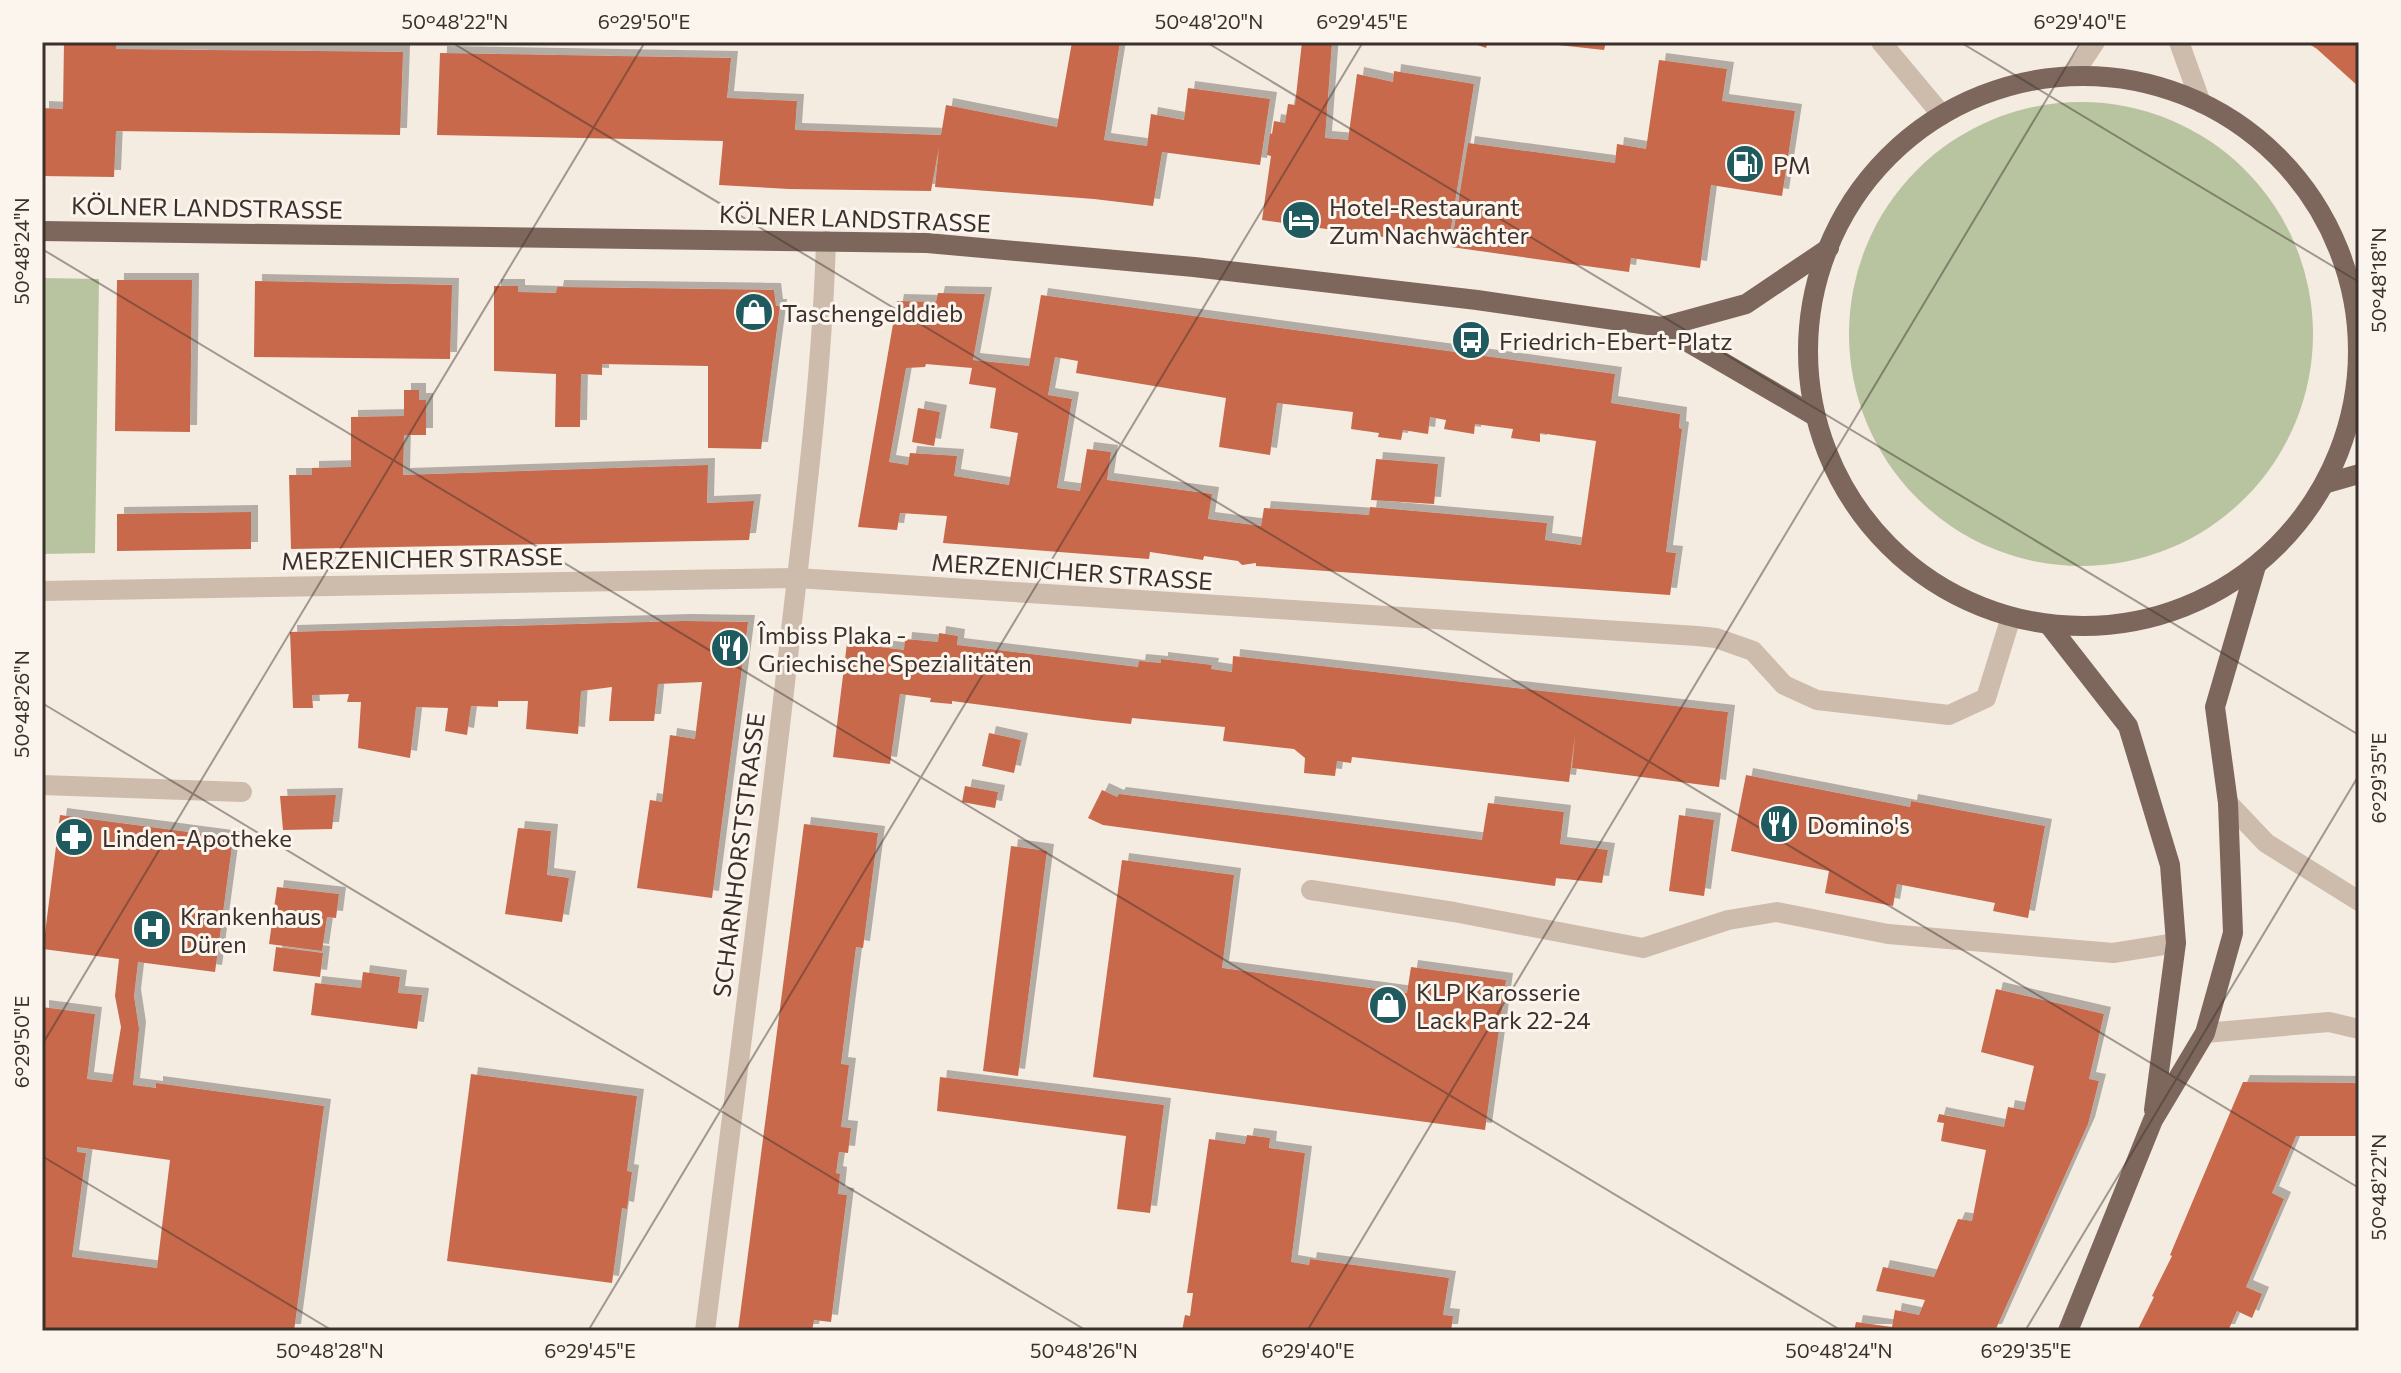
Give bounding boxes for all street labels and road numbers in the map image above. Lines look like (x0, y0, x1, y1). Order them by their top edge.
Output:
street label: KÖLNER LANDSTRASSE (71, 190, 343, 224)
street label: KÖLNER LANDSTRASSE (719, 199, 991, 237)
street label: MERZENICHER STRASSE (281, 541, 563, 575)
street label: MERZENICHER STRASSE (930, 547, 1214, 595)
street label: SCHARNHORSTSTRASSE (706, 711, 770, 999)

